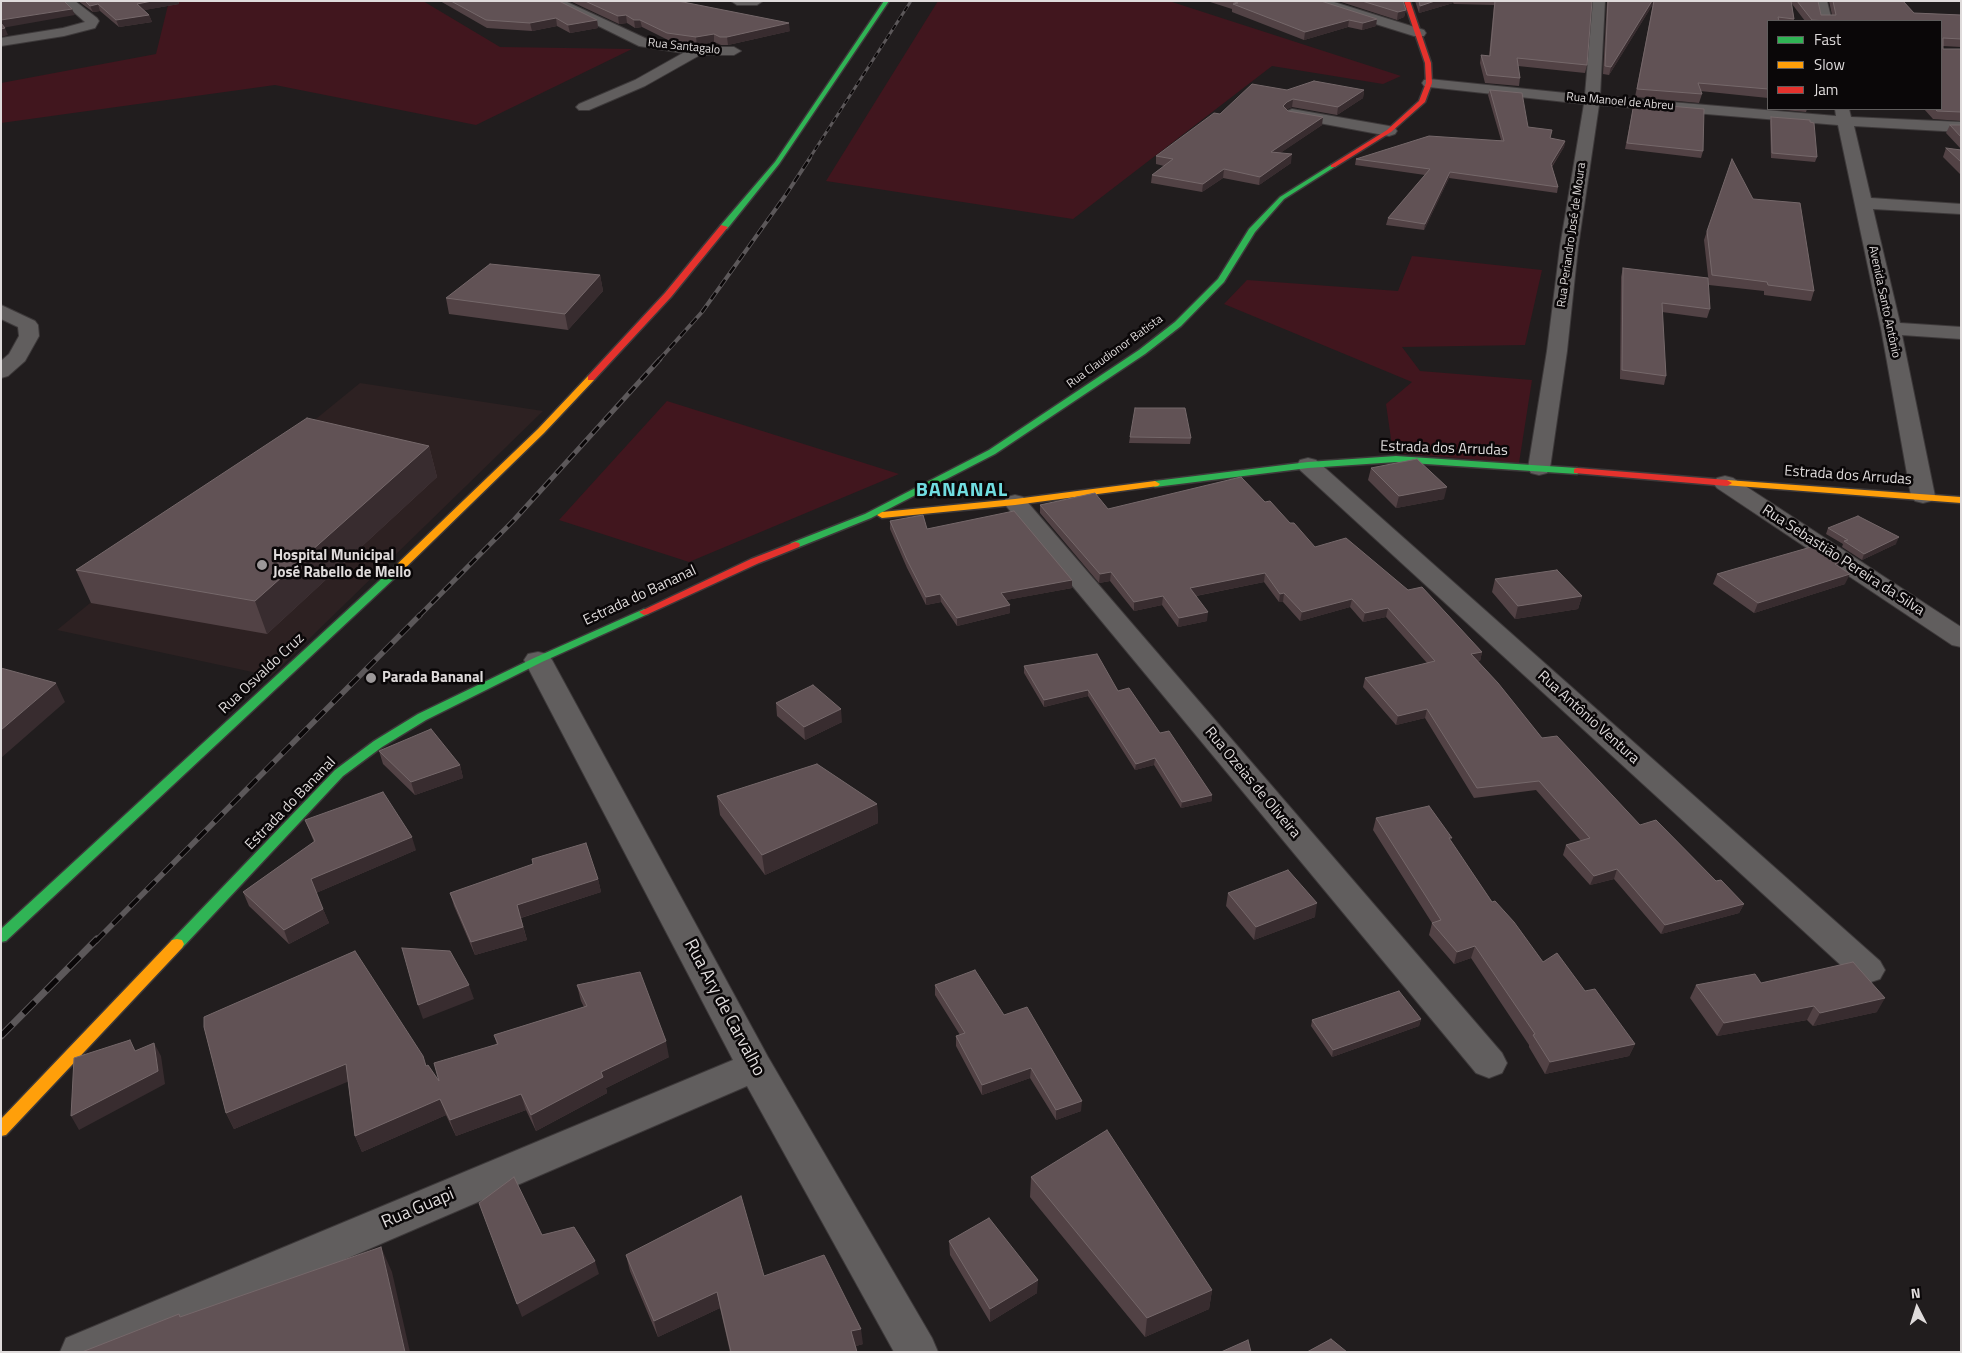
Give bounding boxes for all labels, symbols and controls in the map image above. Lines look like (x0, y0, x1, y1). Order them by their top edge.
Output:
legend (1767, 20, 1942, 110)
text: Fast (1814, 28, 1841, 51)
street label: Rua Santagalo (647, 36, 721, 58)
text: Slow (1814, 53, 1845, 76)
text: Jam (1814, 78, 1838, 101)
street label: Rua Manoel de Abreu (1566, 90, 1674, 114)
street label: Rua Periandro José de Moura (1555, 162, 1589, 308)
street label: Avenida Santo Antônio (1865, 245, 1903, 359)
street label: Rua Claudionor Batista (1064, 312, 1166, 392)
street label: Estrada dos Arrudas (1380, 438, 1508, 460)
street label: Estrada dos Arrudas (1784, 463, 1912, 489)
district label: BANANAL (915, 479, 1009, 503)
street label: Rua Sebastião Pereira da Silva (1758, 502, 1928, 620)
place label: Hospital Municipal José Rabello de Mello (273, 547, 411, 582)
marker: Hospital Municipal José Rabello de Mello (255, 558, 269, 572)
street label: Estrada do Bananal (581, 562, 699, 630)
street label: Rua Osvaldo Cruz (216, 630, 308, 718)
street label: Rua Antônio Ventura (1534, 668, 1642, 768)
place label: Parada Bananal (382, 669, 484, 687)
marker: Parada Bananal (364, 671, 378, 685)
street label: Rua Ozeias de Oliveira (1200, 724, 1304, 842)
street label: Estrada do Bananal (242, 754, 340, 854)
street label: Rua Ary de Carvalho (679, 936, 769, 1080)
street label: Rua Guapi (378, 1184, 458, 1234)
text: N (1910, 1282, 1921, 1303)
north arrow (1892, 1283, 1942, 1333)

